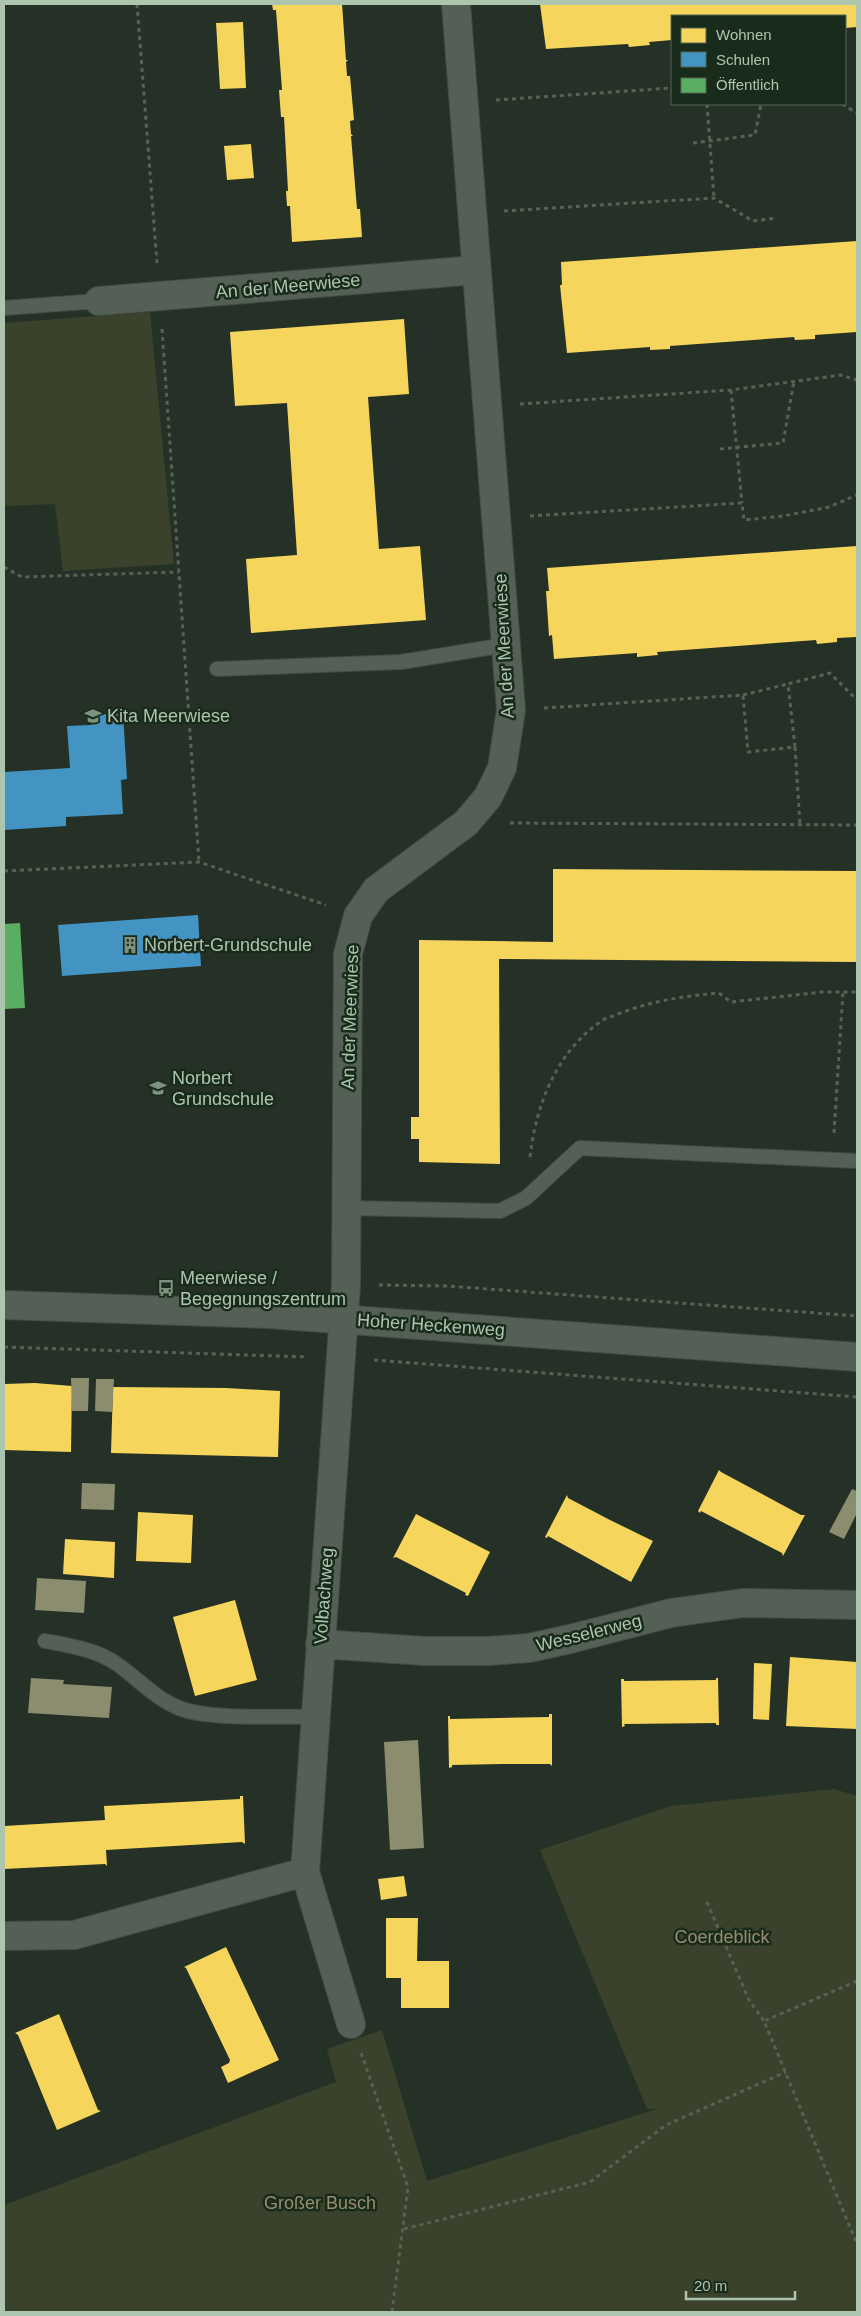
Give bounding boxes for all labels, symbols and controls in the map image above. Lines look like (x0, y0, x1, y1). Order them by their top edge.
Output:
legend (671, 15, 846, 105)
text: Wohnen (716, 26, 772, 43)
text: Schulen (716, 51, 770, 68)
text: Öffentlich (716, 76, 779, 93)
street label: An der Meerwiese (215, 270, 361, 302)
street label: An der Meerwiese (490, 573, 518, 719)
school or university icon: Kita Meerwiese (83, 706, 103, 726)
place label: Kita Meerwiese (107, 706, 230, 726)
building icon: Norbert-Grundschule (120, 935, 140, 955)
place label: Norbert-Grundschule (144, 935, 312, 955)
street label: An der Meerwiese (337, 944, 363, 1090)
place label: Norbert Grundschule (172, 1068, 274, 1109)
school or university icon: Norbert Grundschule (148, 1078, 168, 1098)
place label: Meerwiese / Begegnungszentrum (180, 1268, 346, 1309)
bus stop icon: Meerwiese / Begegnungszentrum (156, 1278, 176, 1298)
street label: Hoher Heckenweg (356, 1310, 506, 1340)
street label: Volbachweg (311, 1547, 337, 1645)
street label: Wesselerweg (534, 1610, 644, 1656)
park label: Coerdeblick (674, 1927, 771, 1947)
park label: Großer Busch (264, 2193, 376, 2213)
scale bar (686, 2268, 795, 2300)
text: 20 m (694, 2277, 727, 2294)

